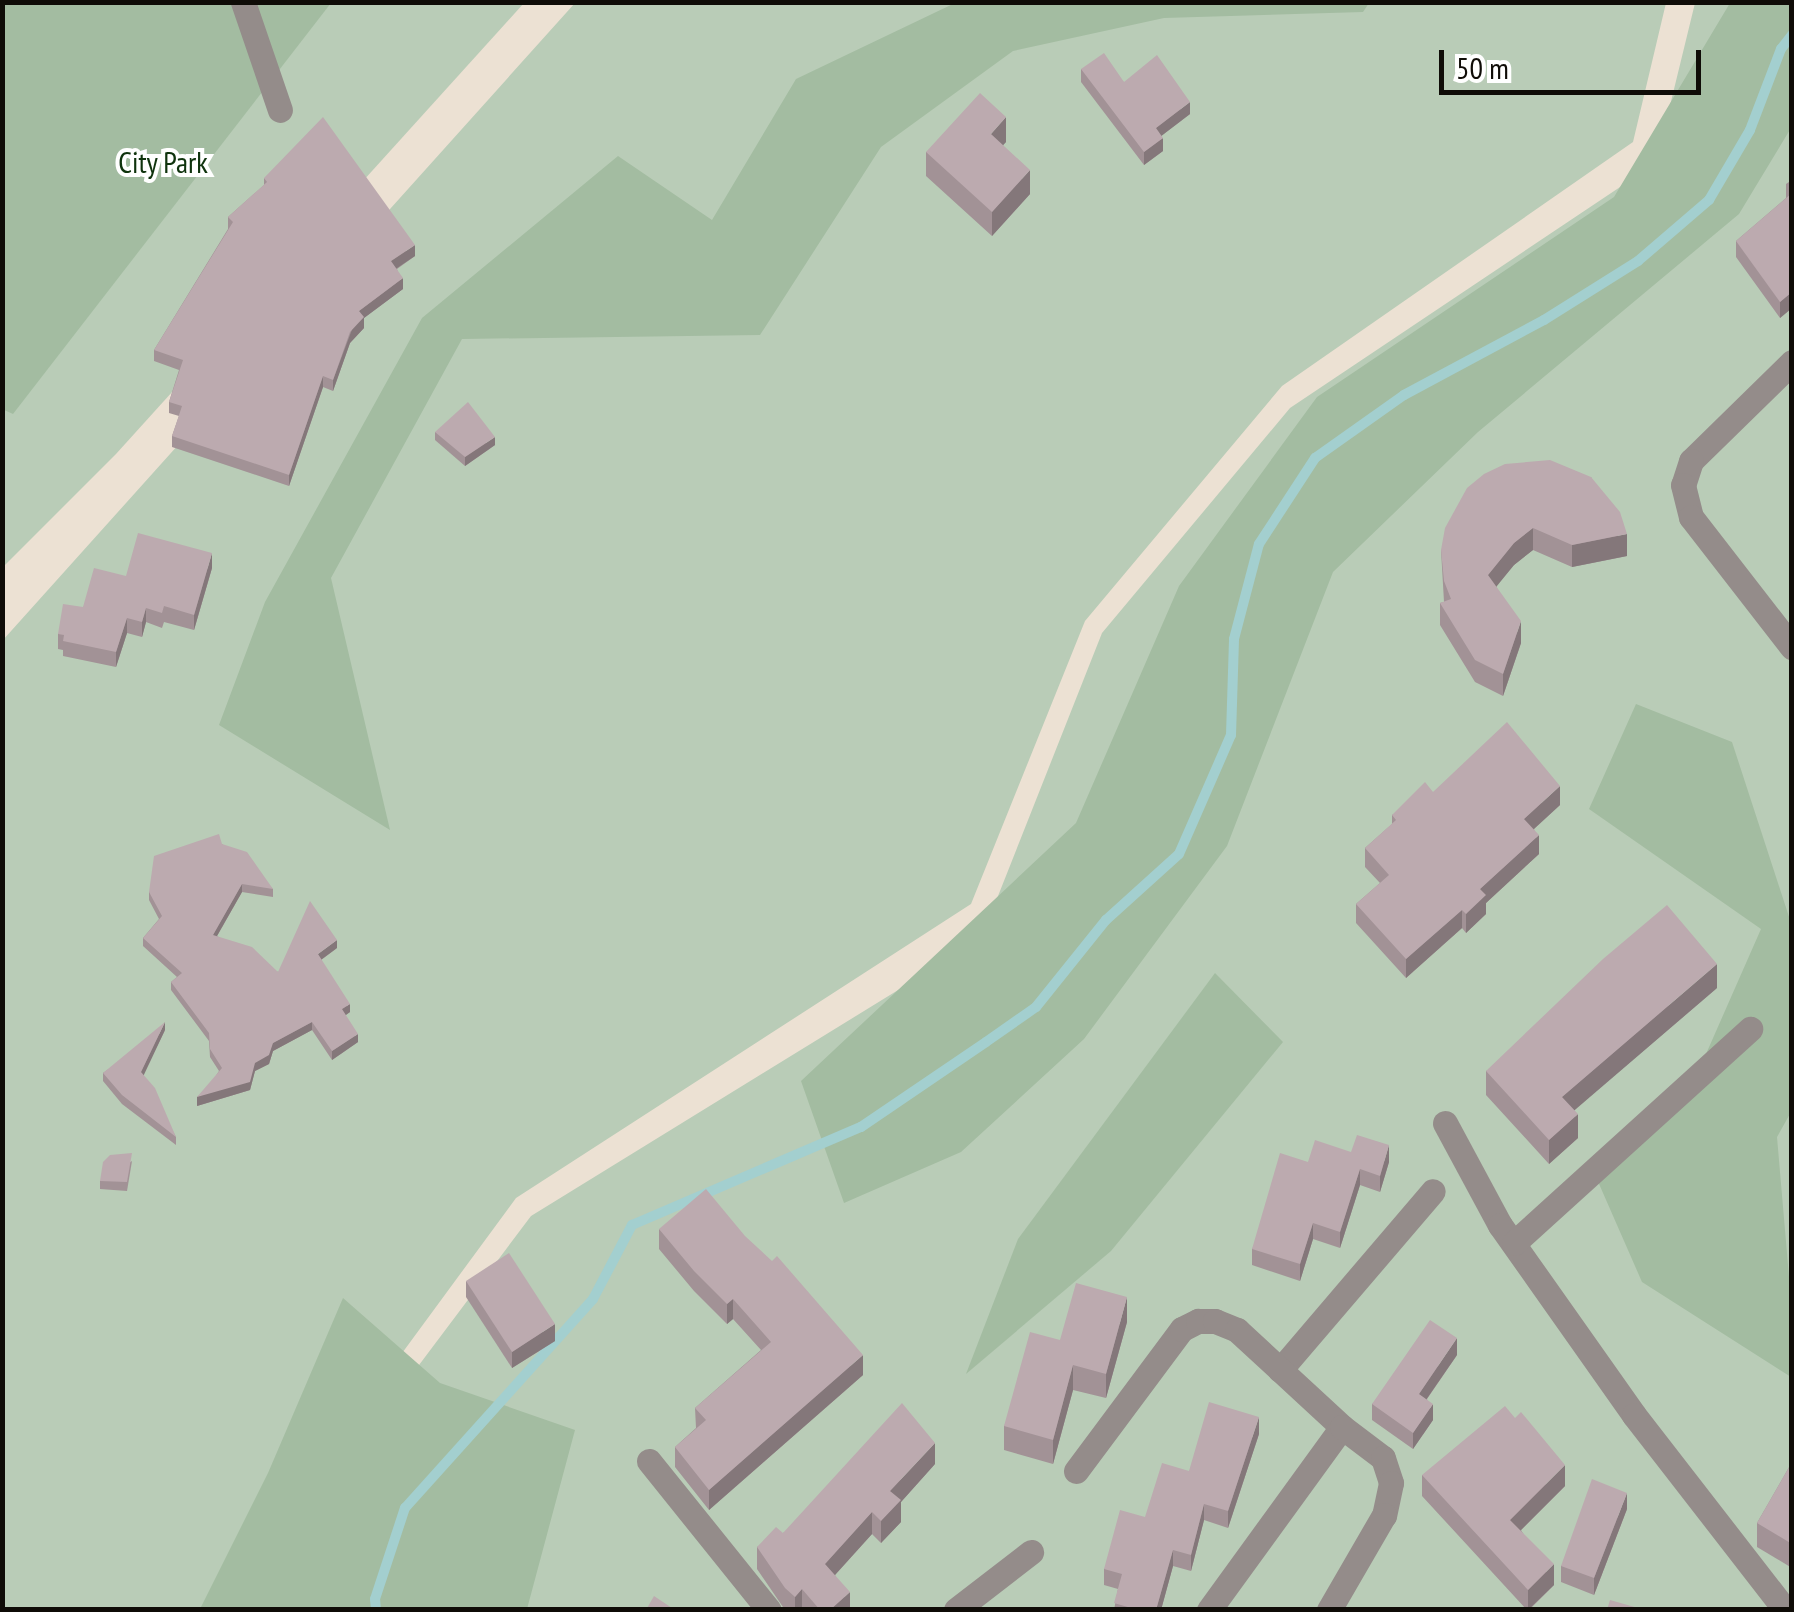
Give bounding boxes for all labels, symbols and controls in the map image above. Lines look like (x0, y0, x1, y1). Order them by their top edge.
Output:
scale bar (1444, 30, 1706, 92)
text: 50 m (1456, 48, 1509, 87)
park label: City Park (118, 144, 208, 180)

